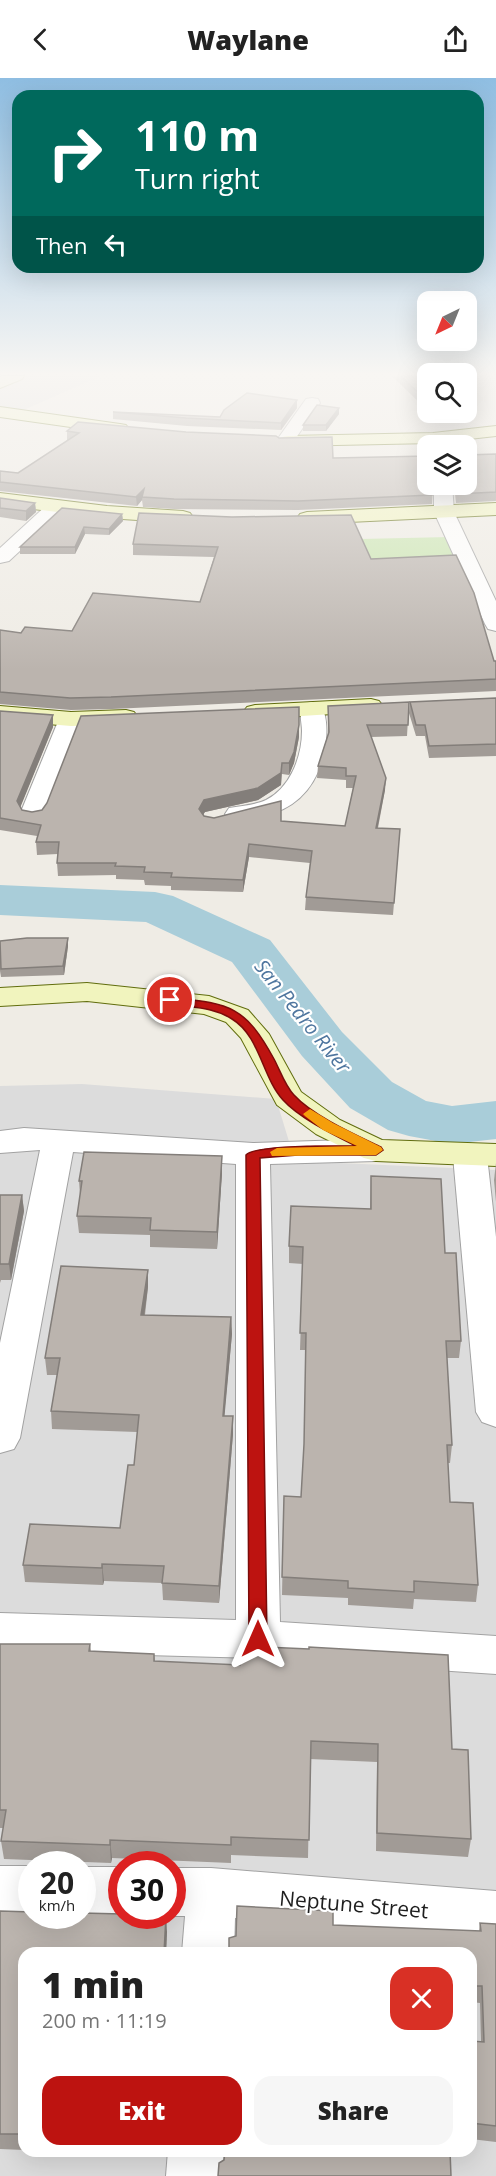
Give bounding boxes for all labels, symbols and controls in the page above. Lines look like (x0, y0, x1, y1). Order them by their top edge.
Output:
text: Waylane (187, 21, 309, 58)
icon: back (24, 23, 57, 56)
icon: share (439, 23, 472, 56)
text: 110 m (135, 106, 259, 163)
icon: right (36, 114, 114, 192)
text: Turn right (135, 160, 260, 197)
icon: left (99, 228, 132, 261)
text: Then (36, 230, 87, 260)
north arrow (417, 291, 477, 351)
map controls (417, 291, 477, 495)
button: search (417, 363, 477, 423)
button: layers (417, 435, 477, 495)
water label: San Pedro River (249, 954, 358, 1079)
pin (144, 974, 195, 1025)
icon: arrive (153, 983, 186, 1016)
position arrow (226, 1607, 290, 1671)
speed limit sign: 30 (108, 1851, 186, 1929)
text: 20 (40, 1862, 74, 1903)
street label: Neptune Street (278, 1884, 430, 1924)
text: km/h (39, 1895, 75, 1915)
text: 1 min (42, 1960, 144, 2009)
button: close (390, 1967, 453, 2030)
text: 200 m · 11:19 (42, 2007, 167, 2034)
button: Exit (42, 2076, 242, 2145)
button: Share (254, 2076, 453, 2145)

